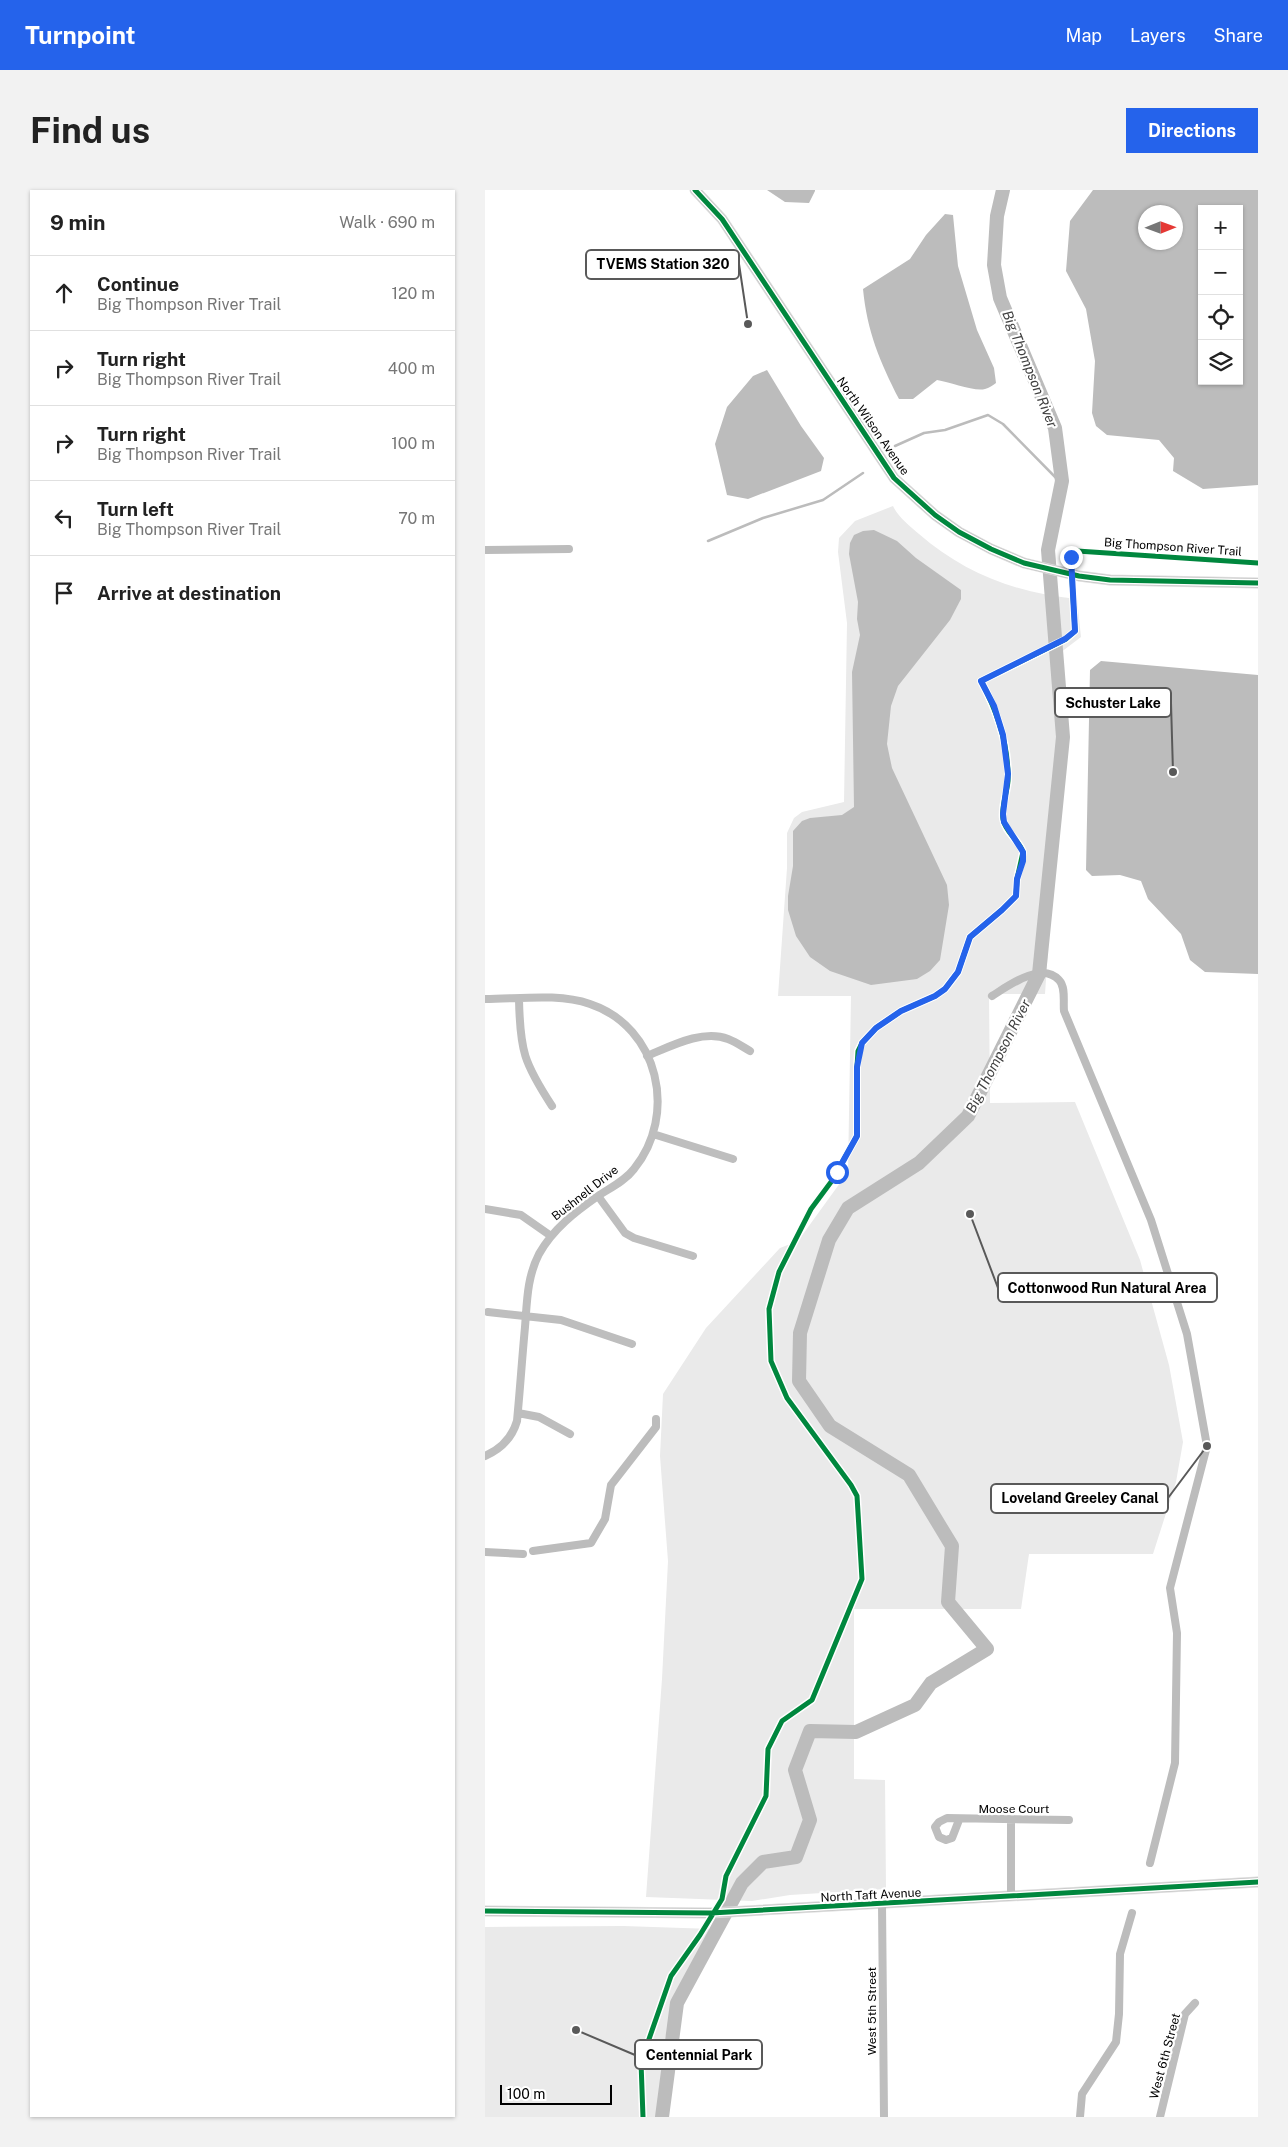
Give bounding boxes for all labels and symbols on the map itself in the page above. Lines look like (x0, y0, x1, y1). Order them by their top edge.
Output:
north arrow (1138, 205, 1183, 250)
callout: TVEMS Station 320 (586, 250, 739, 279)
text: TVEMS Station 320 (597, 256, 729, 272)
water label: Big Thompson River (999, 308, 1061, 431)
street label: North Wilson Avenue (834, 374, 912, 478)
street label: Big Thompson River Trail (1104, 535, 1243, 559)
route end (1060, 546, 1083, 569)
callout: Schuster Lake (1055, 688, 1171, 717)
text: Schuster Lake (1065, 695, 1161, 711)
water label: Big Thompson River (963, 996, 1034, 1115)
route start (826, 1161, 849, 1184)
street label: Bushnell Drive (549, 1163, 621, 1223)
callout: Cottonwood Run Natural Area (998, 1273, 1217, 1302)
text: Cottonwood Run Natural Area (1008, 1280, 1207, 1296)
callout: Loveland Greeley Canal (991, 1484, 1168, 1513)
text: Loveland Greeley Canal (1001, 1490, 1159, 1506)
street label: Moose Court (978, 1802, 1050, 1816)
street label: North Taft Avenue (820, 1885, 922, 1905)
street label: West 5th Street (865, 1966, 879, 2055)
street label: West 6th Street (1147, 2011, 1183, 2100)
callout: Centennial Park (635, 2040, 762, 2069)
text: Centennial Park (646, 2047, 752, 2063)
scale bar (500, 2082, 613, 2105)

